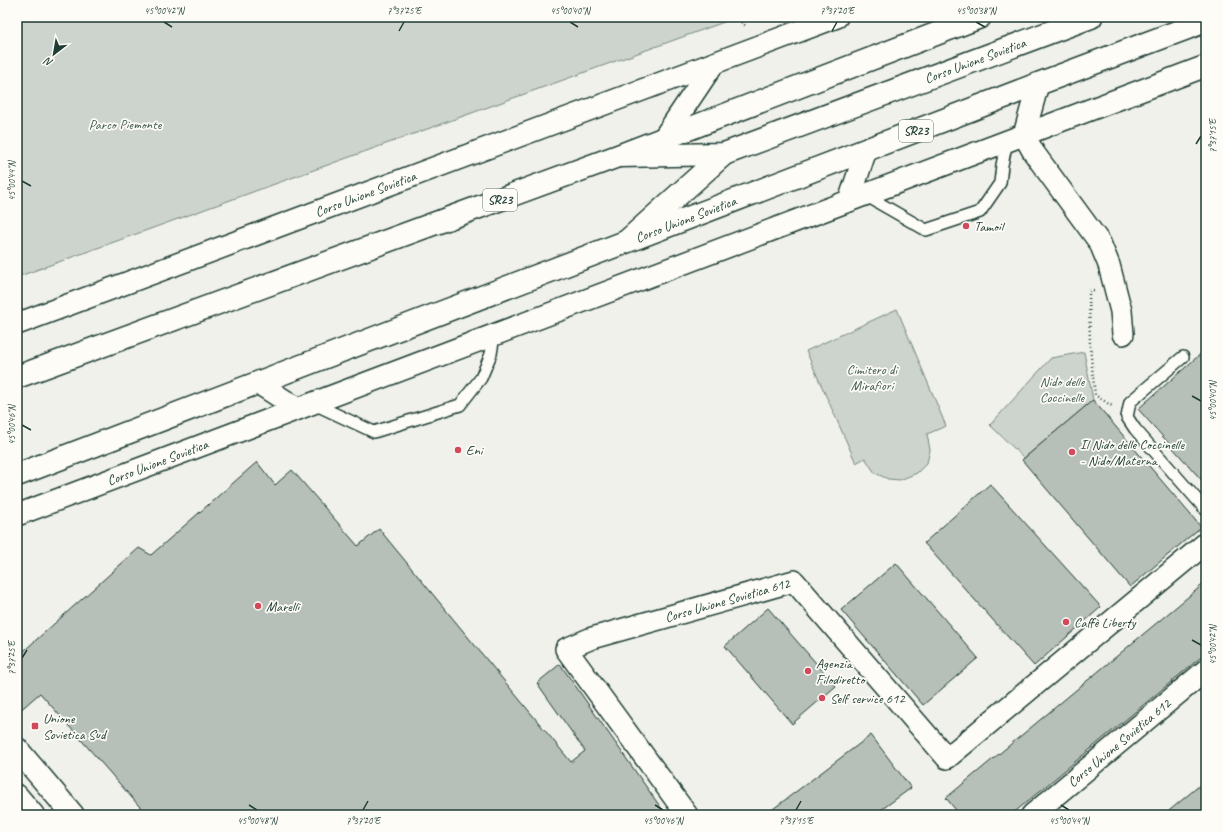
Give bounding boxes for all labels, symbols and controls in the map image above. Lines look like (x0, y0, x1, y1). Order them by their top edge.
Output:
text: 45°00'42"N (144, 4, 186, 17)
text: 7°37'25"E (387, 4, 423, 17)
text: 45°00'40"N (550, 4, 592, 17)
text: 7°37'20"E (820, 4, 856, 17)
text: 45°00'38"N (956, 4, 998, 17)
street label: Corso Unione Sovietica (922, 33, 1029, 87)
north arrow (34, 34, 74, 74)
text: N (40, 54, 55, 70)
park label: Parco Piemonte (89, 116, 163, 133)
text: 7°37'15"E (1206, 117, 1219, 153)
road number: SR23 (899, 120, 933, 142)
text: 45°00'44"N (5, 159, 18, 201)
street label: Corso Unione Sovietica (312, 167, 419, 220)
road number: SR23 (483, 189, 517, 211)
street label: Corso Unione Sovietica (633, 192, 739, 246)
place label: Tamoil (974, 218, 1006, 235)
marker: Tamoil (961, 221, 971, 231)
park label: Cimitero di Mirafiori (847, 361, 900, 394)
park label: Nido delle Coccinelle (1040, 373, 1086, 406)
text: 45°00'40"N (1206, 379, 1219, 421)
text: 45°00'46"N (5, 403, 18, 445)
street label: Corso Unione Sovietica (104, 435, 211, 489)
place label: Il Nido delle Coccinelle - Nido/Materna (1080, 436, 1185, 469)
place label: Eni (466, 442, 485, 459)
marker: Eni (453, 445, 463, 455)
marker: Il Nido delle Coccinelle - Nido/Materna (1067, 447, 1077, 457)
street label: Corso Unione Sovietica 612 (663, 574, 793, 626)
place label: Marelli (266, 598, 302, 615)
marker: Marelli (253, 601, 263, 611)
place label: Caffè Liberty (1074, 614, 1137, 631)
marker: Caffè Liberty (1061, 617, 1071, 627)
text: 45°00'42"N (1206, 623, 1219, 665)
text: 7°37'25"E (5, 639, 18, 675)
place label: Agenzia Filodiretto (816, 655, 866, 688)
marker: Agenzia Filodiretto (803, 666, 813, 676)
place label: Self service 612 (830, 690, 906, 707)
marker: Self service 612 (817, 693, 827, 703)
street label: Corso Unione Sovietica 612 (1064, 694, 1175, 790)
place label: Unione Sovietica Sud (43, 710, 108, 743)
marker: Unione Sovietica Sud (30, 721, 40, 731)
text: 45°00'48"N (237, 814, 279, 827)
text: 7°37'20"E (346, 814, 382, 827)
text: 45°00'46"N (643, 814, 685, 827)
text: 7°37'15"E (779, 814, 815, 827)
text: 45°00'44"N (1049, 814, 1091, 827)

